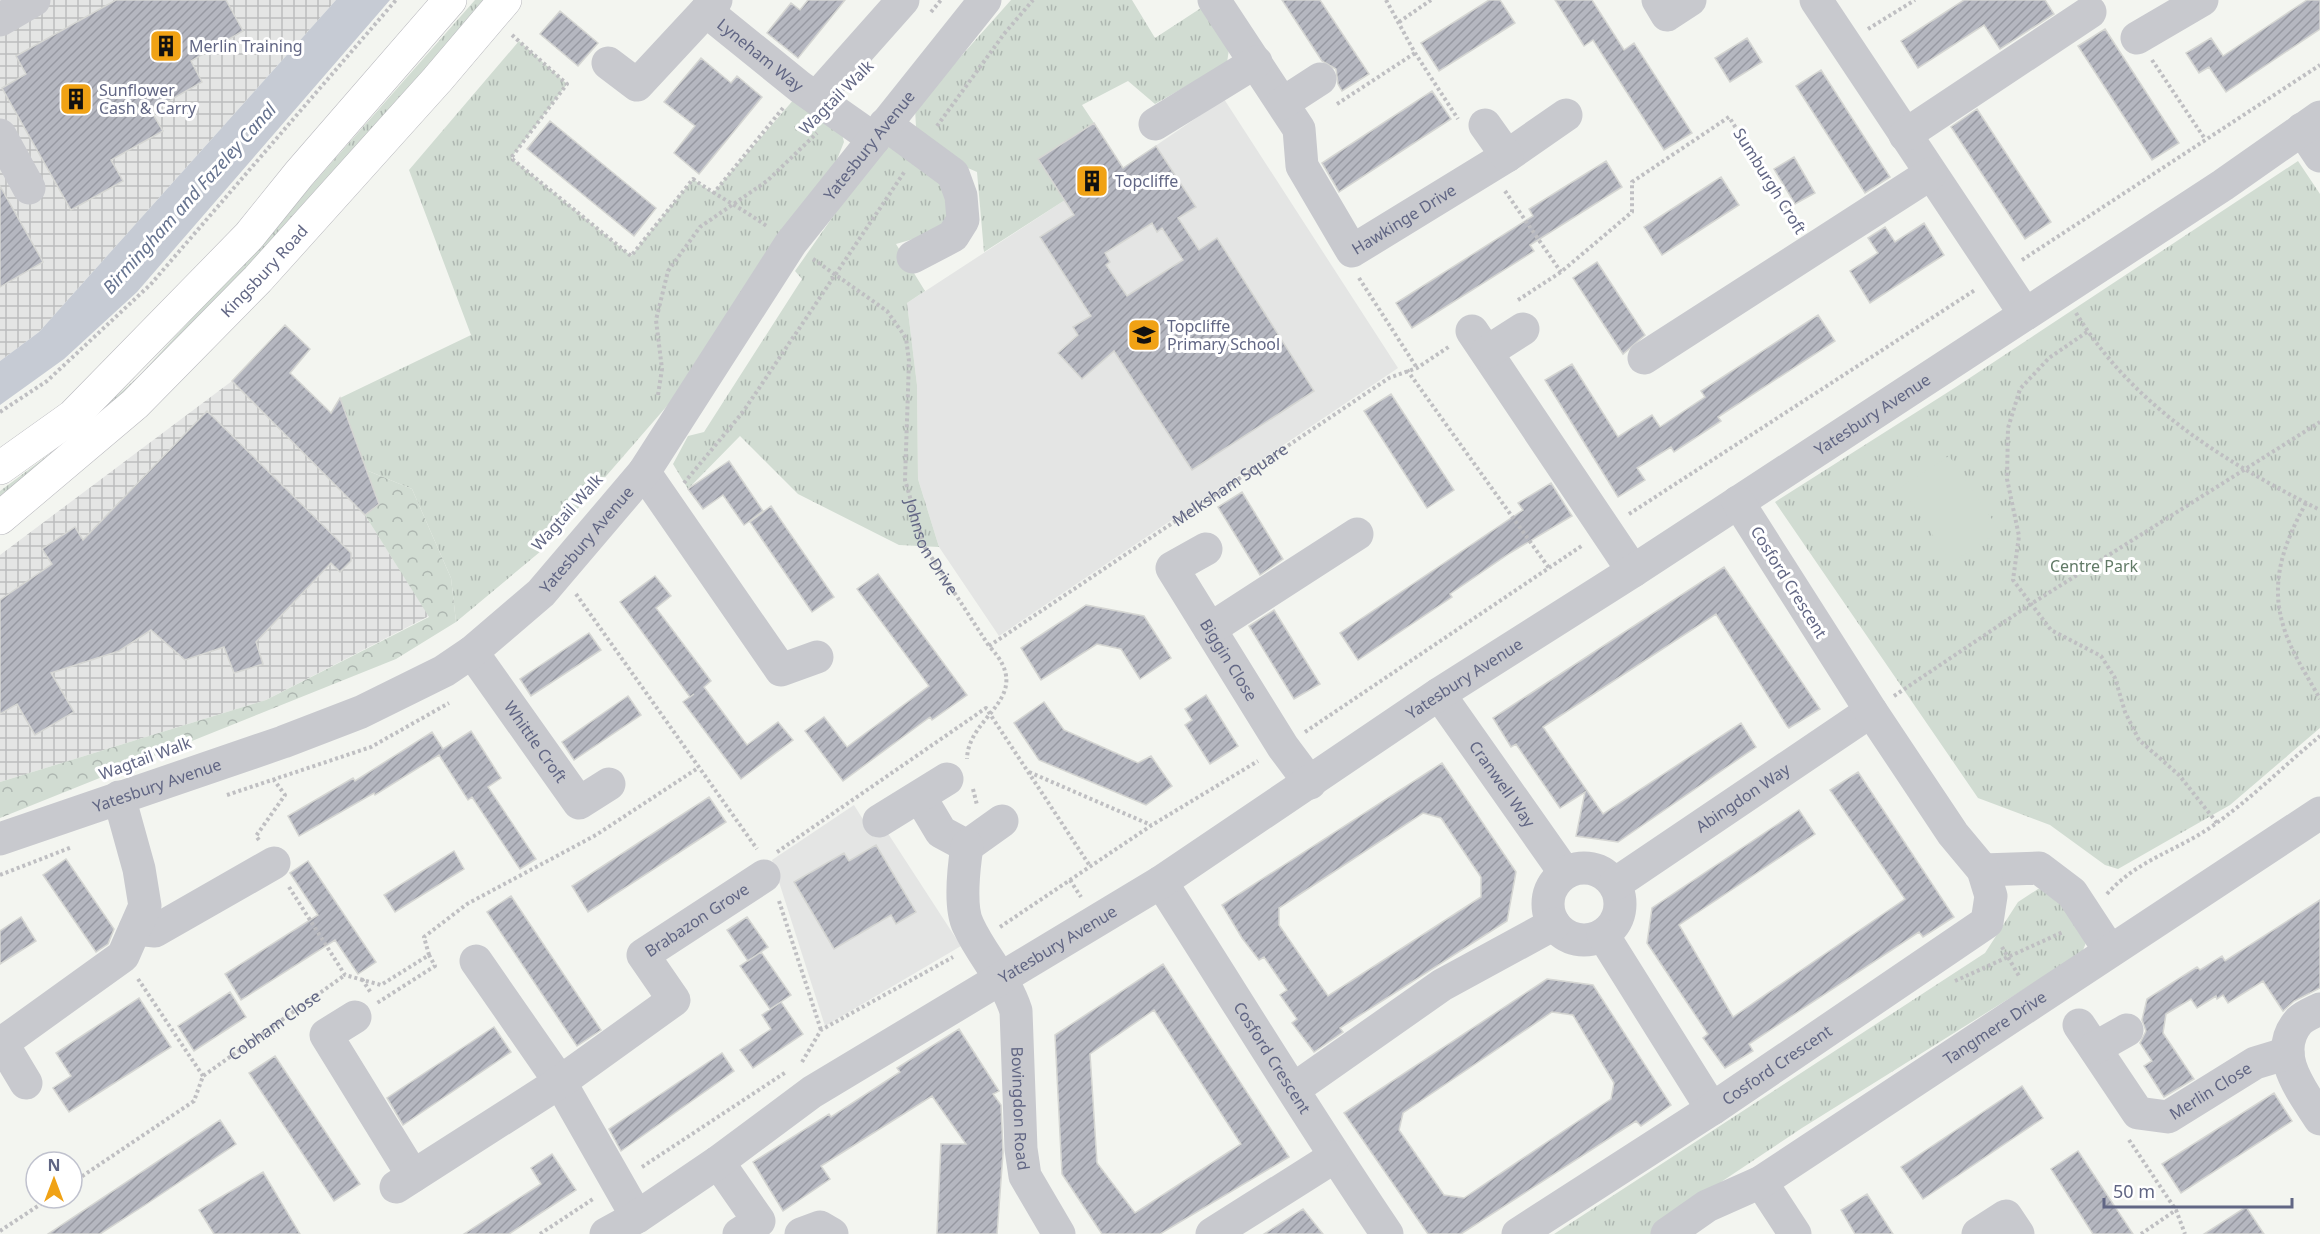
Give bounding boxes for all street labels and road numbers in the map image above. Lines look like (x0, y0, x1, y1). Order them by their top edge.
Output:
street label: Lyneham Way (713, 13, 809, 97)
street label: Wagtail Walk (794, 55, 878, 139)
street label: Yatesbury Avenue (818, 86, 920, 205)
street label: Sumburgh Croft (1729, 124, 1812, 238)
street label: Hawkinge Drive (1347, 179, 1460, 260)
street label: Kingsbury Road (216, 220, 312, 322)
street label: Yatesbury Avenue (1810, 368, 1935, 461)
street label: Melksham Square (1168, 438, 1292, 531)
street label: Wagtail Walk (526, 468, 608, 555)
street label: Yatesbury Avenue (534, 481, 638, 598)
street label: Johnson Drive (899, 494, 964, 599)
street label: Cosford Crescent (1746, 522, 1832, 642)
street label: Biggin Close (1195, 614, 1263, 705)
street label: Yatesbury Avenue (1402, 633, 1527, 724)
street label: Whittle Croft (499, 697, 572, 787)
street label: Wagtail Walk (96, 731, 195, 785)
street label: Cranwell Way (1464, 736, 1541, 832)
street label: Yatesbury Avenue (90, 753, 224, 817)
street label: Abingdon Way (1691, 758, 1795, 837)
street label: Brabazon Grove (640, 878, 753, 962)
street label: Yatesbury Avenue (994, 900, 1121, 988)
street label: Cobham Close (224, 985, 325, 1066)
street label: Tangmere Drive (1939, 986, 2051, 1070)
street label: Cosford Crescent (1229, 997, 1316, 1118)
street label: Cosford Crescent (1717, 1020, 1836, 1110)
street label: Bovingdon Road (1006, 1046, 1035, 1172)
street label: Merlin Close (2165, 1057, 2256, 1125)

